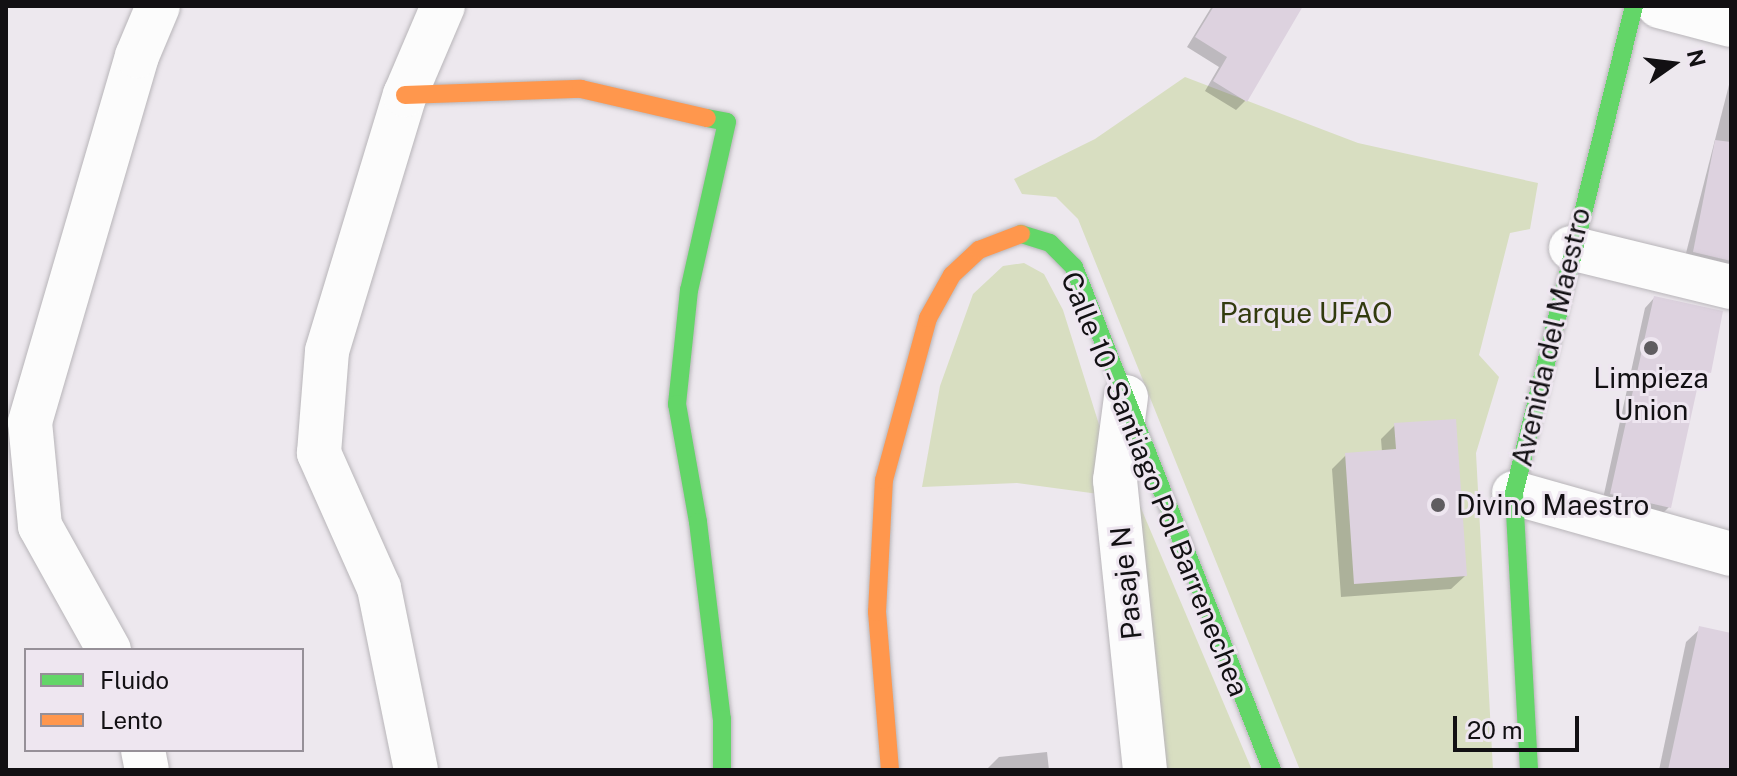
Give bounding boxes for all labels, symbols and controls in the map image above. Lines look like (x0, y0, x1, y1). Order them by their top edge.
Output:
north arrow (1633, 24, 1713, 104)
text: N (1682, 47, 1711, 70)
street label: Avenida del Maestro (1505, 204, 1597, 470)
street label: Calle 10 - Santiago Pol Barrenechea (1053, 263, 1257, 705)
park label: Parque UFAO (1219, 296, 1393, 330)
marker: Limpieza Union (1642, 339, 1660, 357)
place label: Limpieza Union (1593, 361, 1709, 427)
place label: Divino Maestro (1456, 488, 1650, 522)
marker: Divino Maestro (1427, 494, 1449, 516)
street label: Pasaje N (1103, 525, 1149, 641)
legend (24, 648, 304, 752)
text: Fluido (100, 666, 169, 694)
scale bar (1457, 700, 1583, 750)
text: Lento (100, 706, 163, 734)
text: 20 m (1467, 716, 1523, 744)

